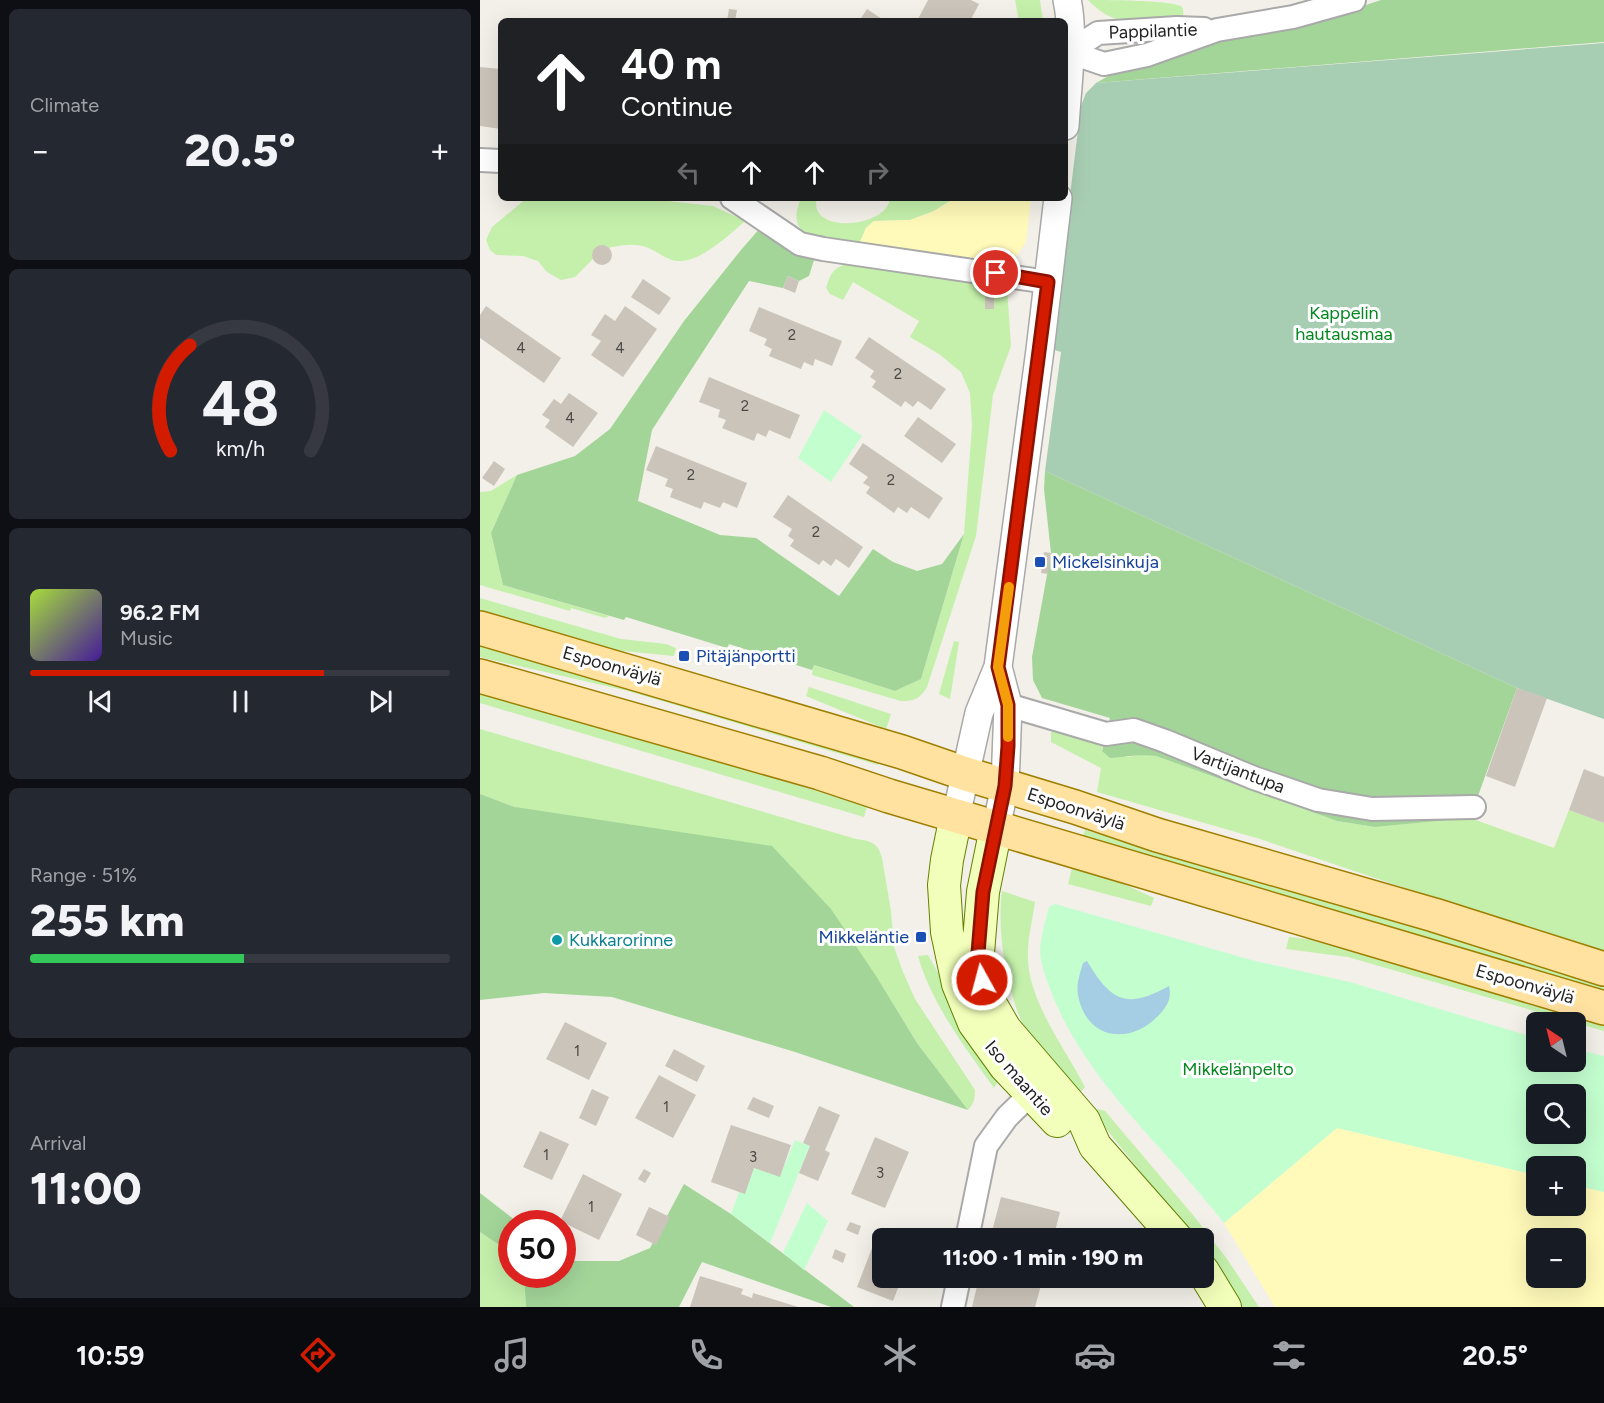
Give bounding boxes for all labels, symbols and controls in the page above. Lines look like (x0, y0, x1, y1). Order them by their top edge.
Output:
street label: Pappilantie (1108, 18, 1198, 44)
text: 40 m (621, 39, 721, 90)
icon: ahead (522, 42, 600, 120)
text: Continue (621, 90, 733, 123)
text: Climate (30, 93, 99, 117)
text: 20.5° (184, 123, 296, 177)
text: − (30, 131, 51, 170)
text: + (429, 131, 450, 170)
icon: left (672, 156, 705, 189)
icon: ahead (735, 156, 768, 189)
icon: ahead (798, 156, 831, 189)
icon: right (861, 156, 894, 189)
pin (970, 247, 1021, 298)
icon: arrive (979, 256, 1012, 289)
park label: Kappelin hautausmaa (1295, 302, 1393, 345)
house number: 2 (788, 326, 796, 344)
house number: 4 (516, 339, 526, 357)
house number: 4 (615, 339, 625, 357)
house number: 2 (894, 365, 902, 383)
text: 48 (201, 366, 279, 441)
house number: 2 (741, 397, 749, 415)
house number: 4 (565, 409, 575, 427)
text: km/h (216, 436, 264, 461)
house number: 2 (687, 466, 695, 484)
house number: 2 (887, 471, 895, 489)
house number: 2 (812, 523, 820, 541)
place label: Mickelsinkuja (1052, 551, 1159, 573)
marker: Mickelsinkuja (1033, 555, 1047, 569)
text: 96.2 FM (120, 599, 200, 626)
text: Music (120, 626, 173, 650)
street label: Espoonväylä (560, 641, 664, 691)
place label: Pitäjänportti (696, 645, 796, 667)
marker: Pitäjänportti (677, 649, 691, 663)
icon: previous (84, 685, 117, 718)
icon: pause (224, 685, 257, 718)
icon: next (364, 685, 397, 718)
street label: Vartijantupa (1188, 742, 1288, 798)
street label: Espoonväylä (1024, 783, 1128, 835)
text: Range · 51% (30, 863, 137, 887)
text: 255 km (30, 893, 185, 947)
place label: Mikkeläntie (819, 926, 909, 948)
place label: Kukkarorinne (569, 929, 673, 951)
marker: Mikkeläntie (914, 930, 928, 944)
marker: Kukkarorinne (550, 933, 564, 947)
position arrow (950, 948, 1014, 1012)
street label: Espoonväylä (1473, 959, 1577, 1009)
north arrow (1526, 1012, 1586, 1072)
map controls (1526, 1012, 1586, 1288)
street label: Iso maantie (980, 1036, 1058, 1120)
house number: 1 (574, 1042, 580, 1060)
park label: Mikkelänpelto (1182, 1058, 1294, 1080)
button: search (1526, 1084, 1586, 1144)
house number: 1 (663, 1098, 669, 1116)
text: Arrival (30, 1131, 86, 1155)
house number: 1 (543, 1146, 549, 1164)
house number: 3 (749, 1148, 757, 1166)
button: + (1526, 1156, 1586, 1216)
text: 11:00 (30, 1161, 142, 1215)
house number: 3 (876, 1164, 884, 1182)
house number: 1 (588, 1198, 594, 1216)
speed limit sign: 50 (498, 1210, 576, 1288)
button: − (1526, 1228, 1586, 1288)
text: 11:00 · 1 min · 190 m (943, 1244, 1143, 1271)
icon: directions (297, 1334, 339, 1376)
icon: music (491, 1334, 533, 1376)
icon: phone (685, 1334, 727, 1376)
icon: climate (879, 1334, 921, 1376)
icon: car (1074, 1334, 1116, 1376)
icon: filters (1268, 1334, 1310, 1376)
text: 10:59 (76, 1339, 144, 1372)
text: 20.5° (1462, 1339, 1528, 1372)

